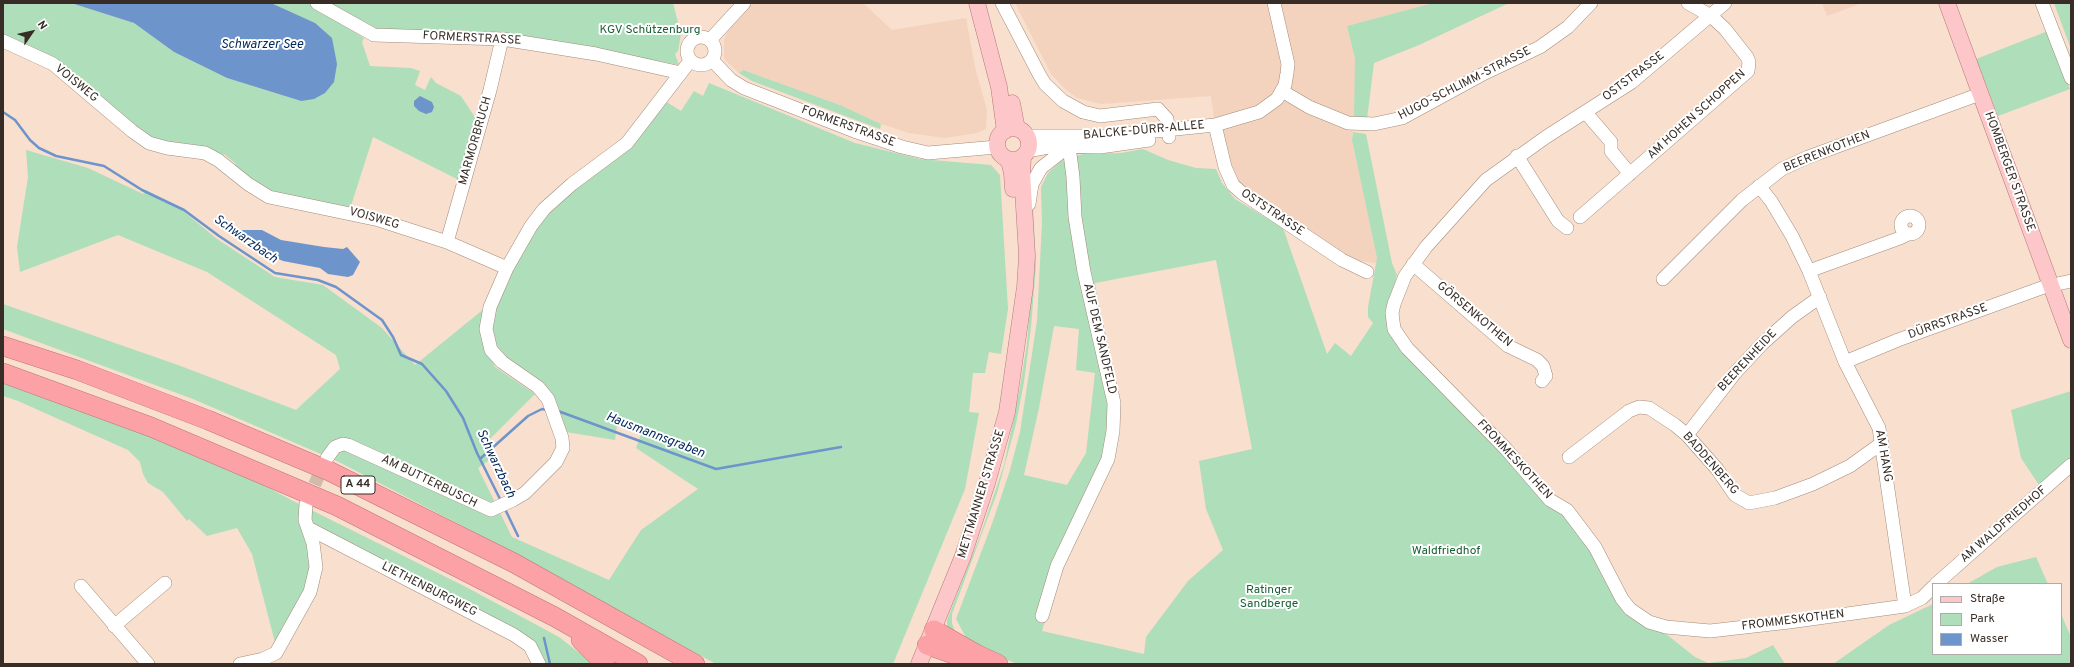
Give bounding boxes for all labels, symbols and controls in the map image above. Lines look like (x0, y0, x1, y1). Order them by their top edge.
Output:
north arrow (12, 12, 52, 52)
text: N (34, 18, 50, 32)
park label: KGV Schützenburg (600, 24, 700, 38)
street label: FORMERSTRASSE (422, 29, 522, 49)
water label: Schwarzer See (221, 37, 303, 53)
street label: HUGO-SCHLIMM-STRASSE (1396, 44, 1534, 124)
street label: OSTSTRASSE (1600, 49, 1668, 105)
street label: VOISWEG (51, 62, 101, 106)
street label: AM HOHEN SCHOPPEN (1645, 67, 1749, 163)
street label: MARMORBRUCH (456, 95, 496, 187)
street label: FORMERSTRASSE (799, 103, 897, 151)
street label: HOMBERGER STRASSE (1981, 110, 2037, 234)
street label: BALCKE-DÜRR-ALLEE (1083, 119, 1205, 143)
street label: BEERENKOTHEN (1782, 128, 1872, 176)
street label: OSTSTRASSE (1237, 186, 1307, 240)
street label: VOISWEG (347, 205, 401, 233)
water label: Schwarzbach (210, 212, 280, 268)
street label: GÖRSENKOTHEN (1433, 279, 1515, 351)
street label: AUF DEM SANDFELD (1079, 282, 1119, 396)
street label: DÜRRSTRASSE (1906, 301, 1990, 343)
street label: BEERENHEIDE (1716, 327, 1780, 395)
water label: Hausmannsgraben (603, 410, 707, 462)
street label: FROMMESKOTHEN (1473, 417, 1555, 503)
water label: Schwarzbach (472, 427, 518, 501)
street label: METTMANNER STRASSE (956, 428, 1008, 560)
street label: AM HANG (1871, 429, 1895, 483)
street label: BADDENBERG (1679, 430, 1741, 498)
street label: AM BUTTERBUSCH (379, 453, 479, 511)
road number: A 44 (341, 476, 375, 494)
street label: AM WALDFRIEDHOF (1958, 484, 2050, 566)
park label: Waldfriedhof (1412, 545, 1480, 559)
street label: LIETHENBURGWEG (379, 560, 479, 620)
legend (1932, 583, 2062, 655)
park label: Ratinger Sandberge (1240, 584, 1298, 612)
text: Straße (1970, 591, 2005, 607)
street label: FROMMESKOTHEN (1741, 608, 1845, 634)
text: Park (1970, 611, 1995, 627)
text: Wasser (1970, 631, 2008, 647)

